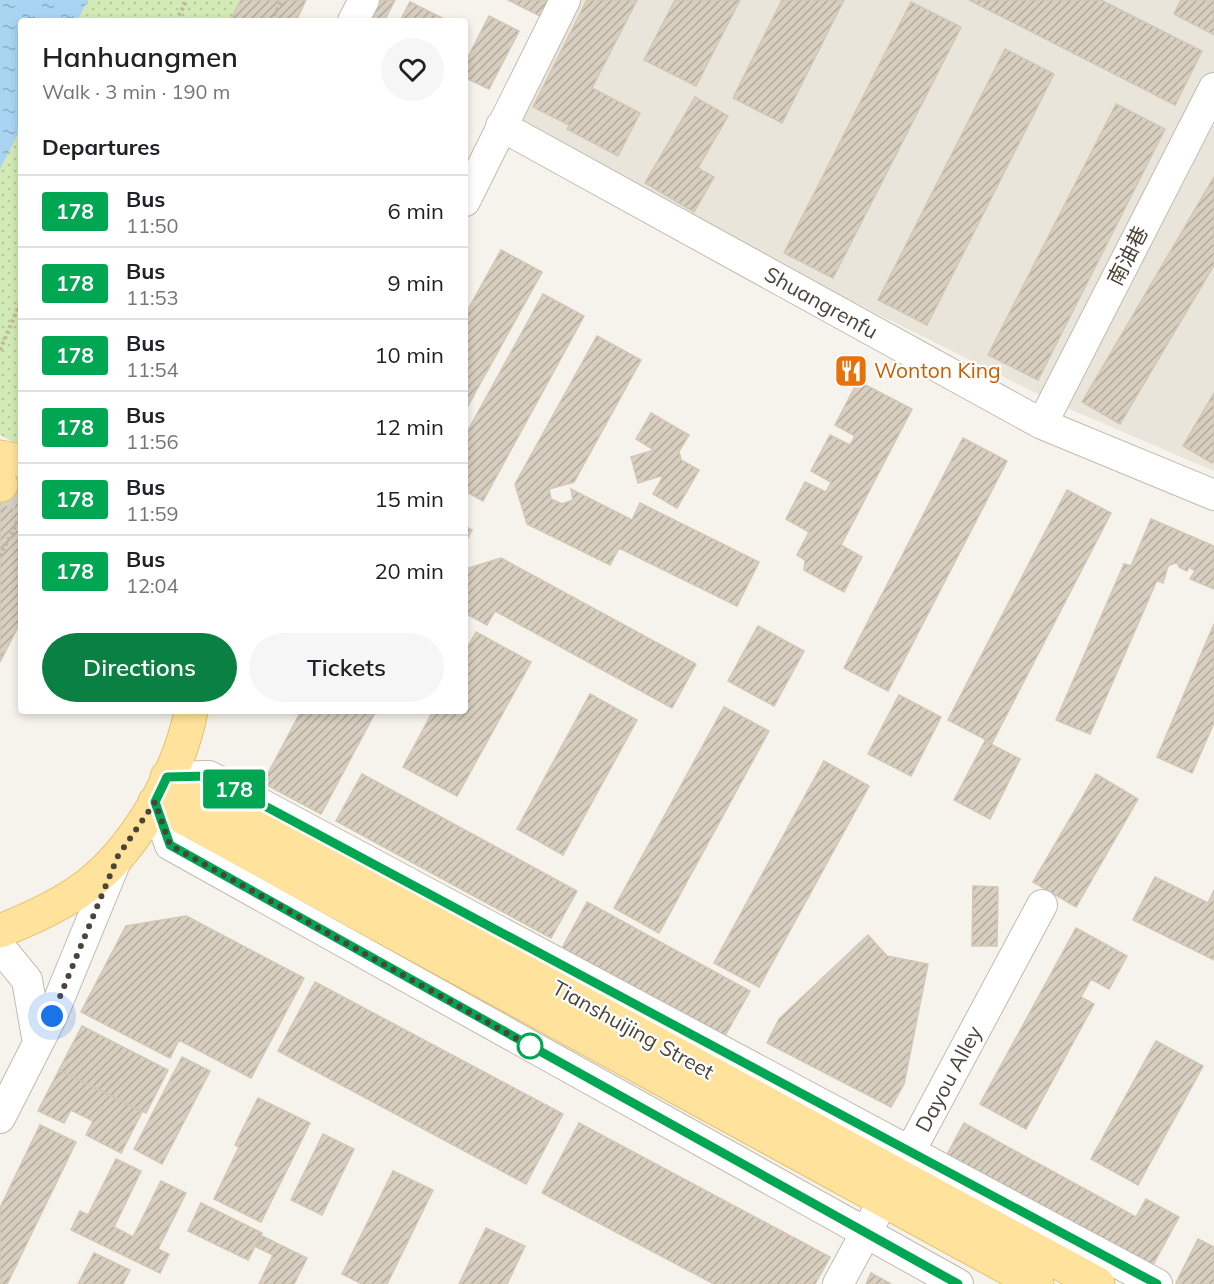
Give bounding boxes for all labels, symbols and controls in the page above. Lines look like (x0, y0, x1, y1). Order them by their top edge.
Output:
button: heart (381, 38, 444, 101)
text: Hanhuangmen (42, 39, 238, 74)
text: Walk · 3 min · 190 m (42, 79, 230, 104)
text: Departures (42, 133, 160, 161)
text: Bus (126, 185, 165, 213)
text: 6 min (388, 197, 444, 225)
text: 178 (56, 198, 94, 224)
text: 11:50 (126, 213, 179, 238)
street label: 南油巷 (1101, 222, 1153, 290)
text: Bus (126, 257, 165, 285)
street label: Shuangrenfu (760, 260, 883, 344)
text: 9 min (388, 269, 444, 297)
text: 178 (56, 270, 94, 296)
text: 11:53 (126, 285, 179, 310)
text: Bus (126, 329, 165, 357)
text: 10 min (374, 341, 444, 369)
text: 178 (56, 342, 94, 368)
restaurant icon: Wonton King (833, 353, 869, 389)
text: 11:54 (126, 357, 179, 382)
place label: Wonton King (874, 357, 1001, 383)
text: Bus (126, 401, 165, 429)
text: 12 min (374, 413, 444, 441)
text: 178 (56, 414, 94, 440)
text: 11:56 (126, 429, 179, 454)
text: Bus (126, 473, 165, 501)
text: 15 min (374, 485, 444, 513)
text: 178 (56, 486, 94, 512)
text: 11:59 (126, 501, 179, 526)
text: Bus (126, 545, 165, 573)
text: 20 min (374, 557, 444, 585)
text: 178 (56, 558, 94, 584)
text: 12:04 (126, 573, 179, 598)
button: Directions (42, 633, 237, 702)
button: Tickets (249, 633, 444, 702)
line badge: 178 (200, 770, 268, 808)
text: 178 (215, 776, 253, 802)
street label: Tianshuijing Street (548, 974, 719, 1084)
your location (37, 1001, 67, 1031)
street label: Dayou Alley (909, 1021, 987, 1136)
unlabelled marker (517, 1033, 543, 1059)

